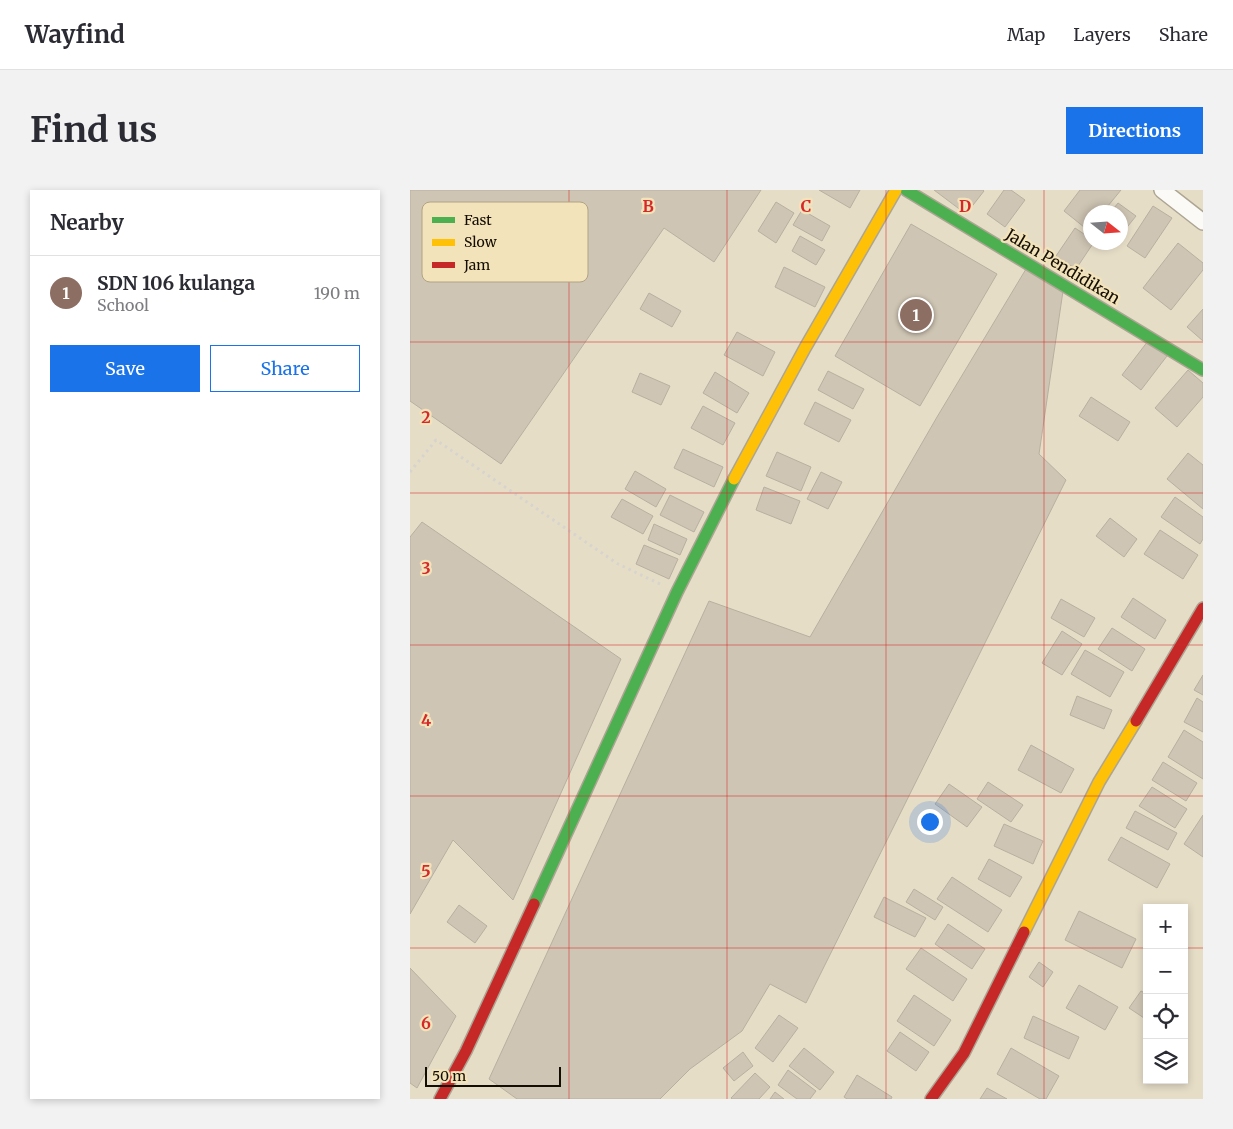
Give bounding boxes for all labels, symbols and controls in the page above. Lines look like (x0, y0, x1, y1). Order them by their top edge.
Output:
text: Wayfind (25, 19, 125, 50)
text: Map (1007, 23, 1045, 46)
text: Layers (1073, 23, 1131, 46)
text: Share (1159, 23, 1208, 46)
button: Directions (1066, 107, 1203, 154)
text: Find us (30, 108, 157, 152)
text: B (642, 196, 654, 216)
text: C (801, 196, 811, 216)
text: D (959, 196, 971, 216)
legend (422, 202, 588, 282)
north arrow (1083, 205, 1128, 250)
text: Nearby (50, 209, 124, 236)
text: Fast (464, 211, 492, 229)
street label: Jalan Pendidikan (1001, 223, 1124, 308)
text: Slow (464, 233, 497, 251)
text: Jam (463, 256, 490, 274)
text: SDN 106 kulanga (97, 271, 255, 295)
text: 1 (62, 283, 70, 303)
text: 190 m (314, 283, 360, 303)
text: School (97, 295, 149, 315)
pin: 1 (900, 296, 932, 334)
button: Save (50, 345, 200, 392)
button: Share (210, 345, 360, 392)
text: 2 (421, 407, 431, 427)
text: 3 (421, 558, 431, 578)
text: 4 (421, 710, 431, 730)
your location (917, 809, 943, 835)
text: 5 (421, 861, 431, 881)
map controls (1143, 904, 1188, 1084)
button: + (1143, 904, 1188, 949)
button: − (1143, 949, 1188, 994)
button: locate (1143, 994, 1188, 1039)
text: 6 (421, 1013, 431, 1033)
button: layers (1143, 1039, 1188, 1084)
scale bar (425, 1064, 561, 1087)
text: 50 m (432, 1067, 466, 1085)

